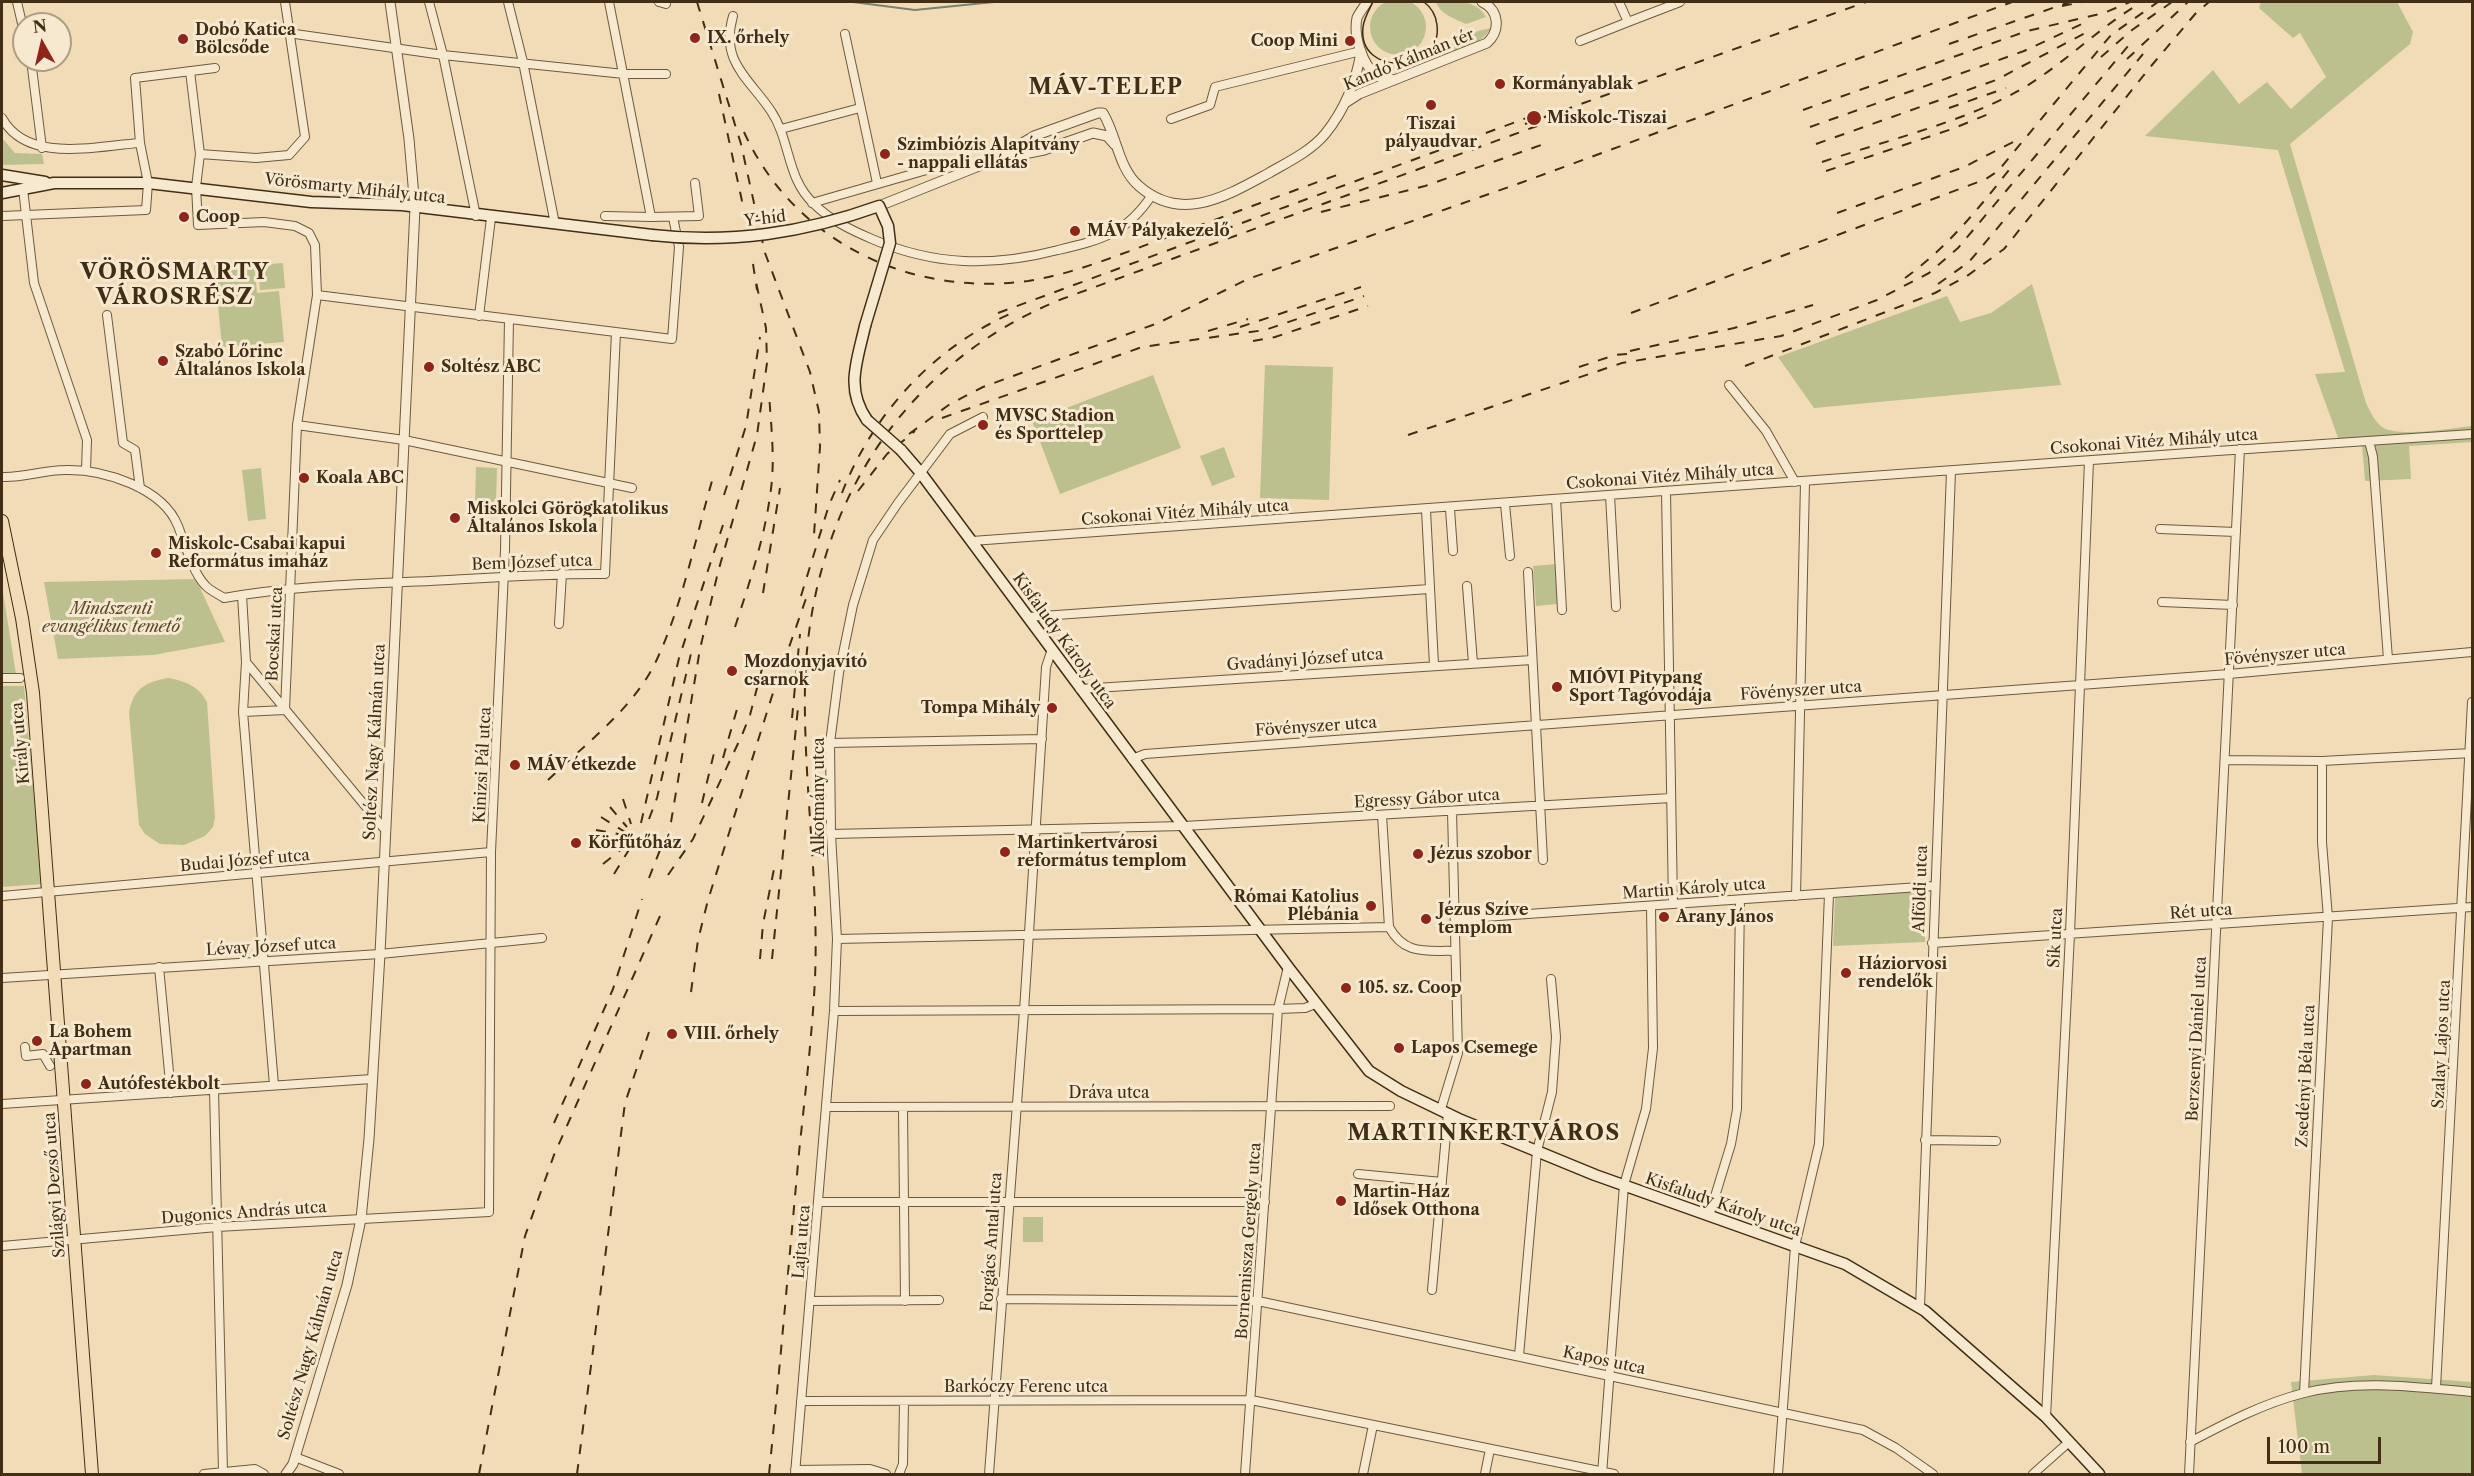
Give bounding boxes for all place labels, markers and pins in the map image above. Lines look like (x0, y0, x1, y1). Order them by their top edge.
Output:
place label: Dobó Katica Bölcsőde (195, 20, 296, 58)
place label: IX. őrhely (707, 28, 789, 48)
marker: IX. őrhely (688, 31, 702, 45)
place label: Coop Mini (1251, 31, 1338, 51)
marker: Dobó Katica Bölcsőde (176, 32, 190, 46)
marker: Coop Mini (1343, 34, 1357, 48)
place label: Kormányablak (1512, 74, 1633, 94)
marker: Kormányablak (1493, 77, 1507, 91)
marker: Tiszai pályaudvar (1424, 98, 1438, 112)
place label: Miskolc-Tiszai (1547, 108, 1667, 128)
marker: Miskolc-Tiszai (1525, 109, 1543, 127)
place label: Tiszai pályaudvar (1385, 114, 1477, 152)
place label: Szimbiózis Alapítvány - nappali ellátás (897, 135, 1080, 173)
marker: Szimbiózis Alapítvány - nappali ellátás (878, 147, 892, 161)
place label: Coop (196, 207, 240, 227)
marker: Coop (177, 210, 191, 224)
place label: MÁV Pályakezelő (1087, 221, 1230, 241)
marker: MÁV Pályakezelő (1068, 224, 1082, 238)
place label: Szabó Lőrinc Általános Iskola (175, 342, 305, 380)
marker: Szabó Lőrinc Általános Iskola (156, 354, 170, 368)
place label: Soltész ABC (441, 357, 541, 377)
marker: Soltész ABC (422, 360, 436, 374)
place label: MVSC Stadion és Sporttelep (995, 406, 1115, 444)
marker: MVSC Stadion és Sporttelep (976, 418, 990, 432)
place label: Koala ABC (316, 468, 404, 488)
marker: Koala ABC (297, 471, 311, 485)
place label: Miskolci Görögkatolikus Általános Iskola (467, 499, 668, 537)
marker: Miskolci Görögkatolikus Általános Iskola (448, 511, 462, 525)
place label: Miskolc-Csabai kapui Református imaház (168, 534, 345, 572)
marker: Miskolc-Csabai kapui Református imaház (149, 546, 163, 560)
place label: Mozdonyjavító csarnok (744, 652, 867, 690)
marker: Mozdonyjavító csarnok (725, 664, 739, 678)
place label: MIÓVI Pitypang Sport Tagóvodája (1569, 668, 1712, 706)
marker: MIÓVI Pitypang Sport Tagóvodája (1550, 680, 1564, 694)
place label: Tompa Mihály (921, 698, 1040, 718)
marker: Tompa Mihály (1045, 701, 1059, 715)
place label: MÁV étkezde (527, 755, 636, 775)
marker: MÁV étkezde (508, 758, 522, 772)
place label: Körfűtőház (588, 833, 682, 853)
place label: Martinkertvárosi református templom (1017, 833, 1187, 871)
marker: Körfűtőház (569, 836, 583, 850)
place label: Jézus szobor (1430, 844, 1532, 864)
marker: Martinkertvárosi református templom (998, 845, 1012, 859)
marker: Jézus szobor (1411, 847, 1425, 861)
place label: Római Katolius Plébánia (1234, 887, 1359, 925)
marker: Római Katolius Plébánia (1364, 899, 1378, 913)
place label: Jézus Szíve templom (1438, 900, 1528, 938)
place label: Arany János (1676, 907, 1774, 927)
marker: Arany János (1657, 910, 1671, 924)
marker: Jézus Szíve templom (1419, 912, 1433, 926)
place label: Háziorvosi rendelők (1858, 954, 1947, 992)
marker: Háziorvosi rendelők (1839, 966, 1853, 980)
place label: 105. sz. Coop (1358, 978, 1461, 998)
marker: 105. sz. Coop (1339, 981, 1353, 995)
place label: La Bohem Apartman (49, 1022, 132, 1060)
place label: VIII. őrhely (684, 1024, 779, 1044)
marker: VIII. őrhely (665, 1027, 679, 1041)
marker: La Bohem Apartman (30, 1034, 44, 1048)
place label: Lapos Csemege (1411, 1038, 1538, 1058)
marker: Lapos Csemege (1392, 1041, 1406, 1055)
place label: Autófestékbolt (98, 1074, 220, 1094)
marker: Autófestékbolt (79, 1077, 93, 1091)
place label: Martin-Ház Idősek Otthona (1353, 1182, 1480, 1220)
marker: Martin-Ház Idősek Otthona (1334, 1194, 1348, 1208)

